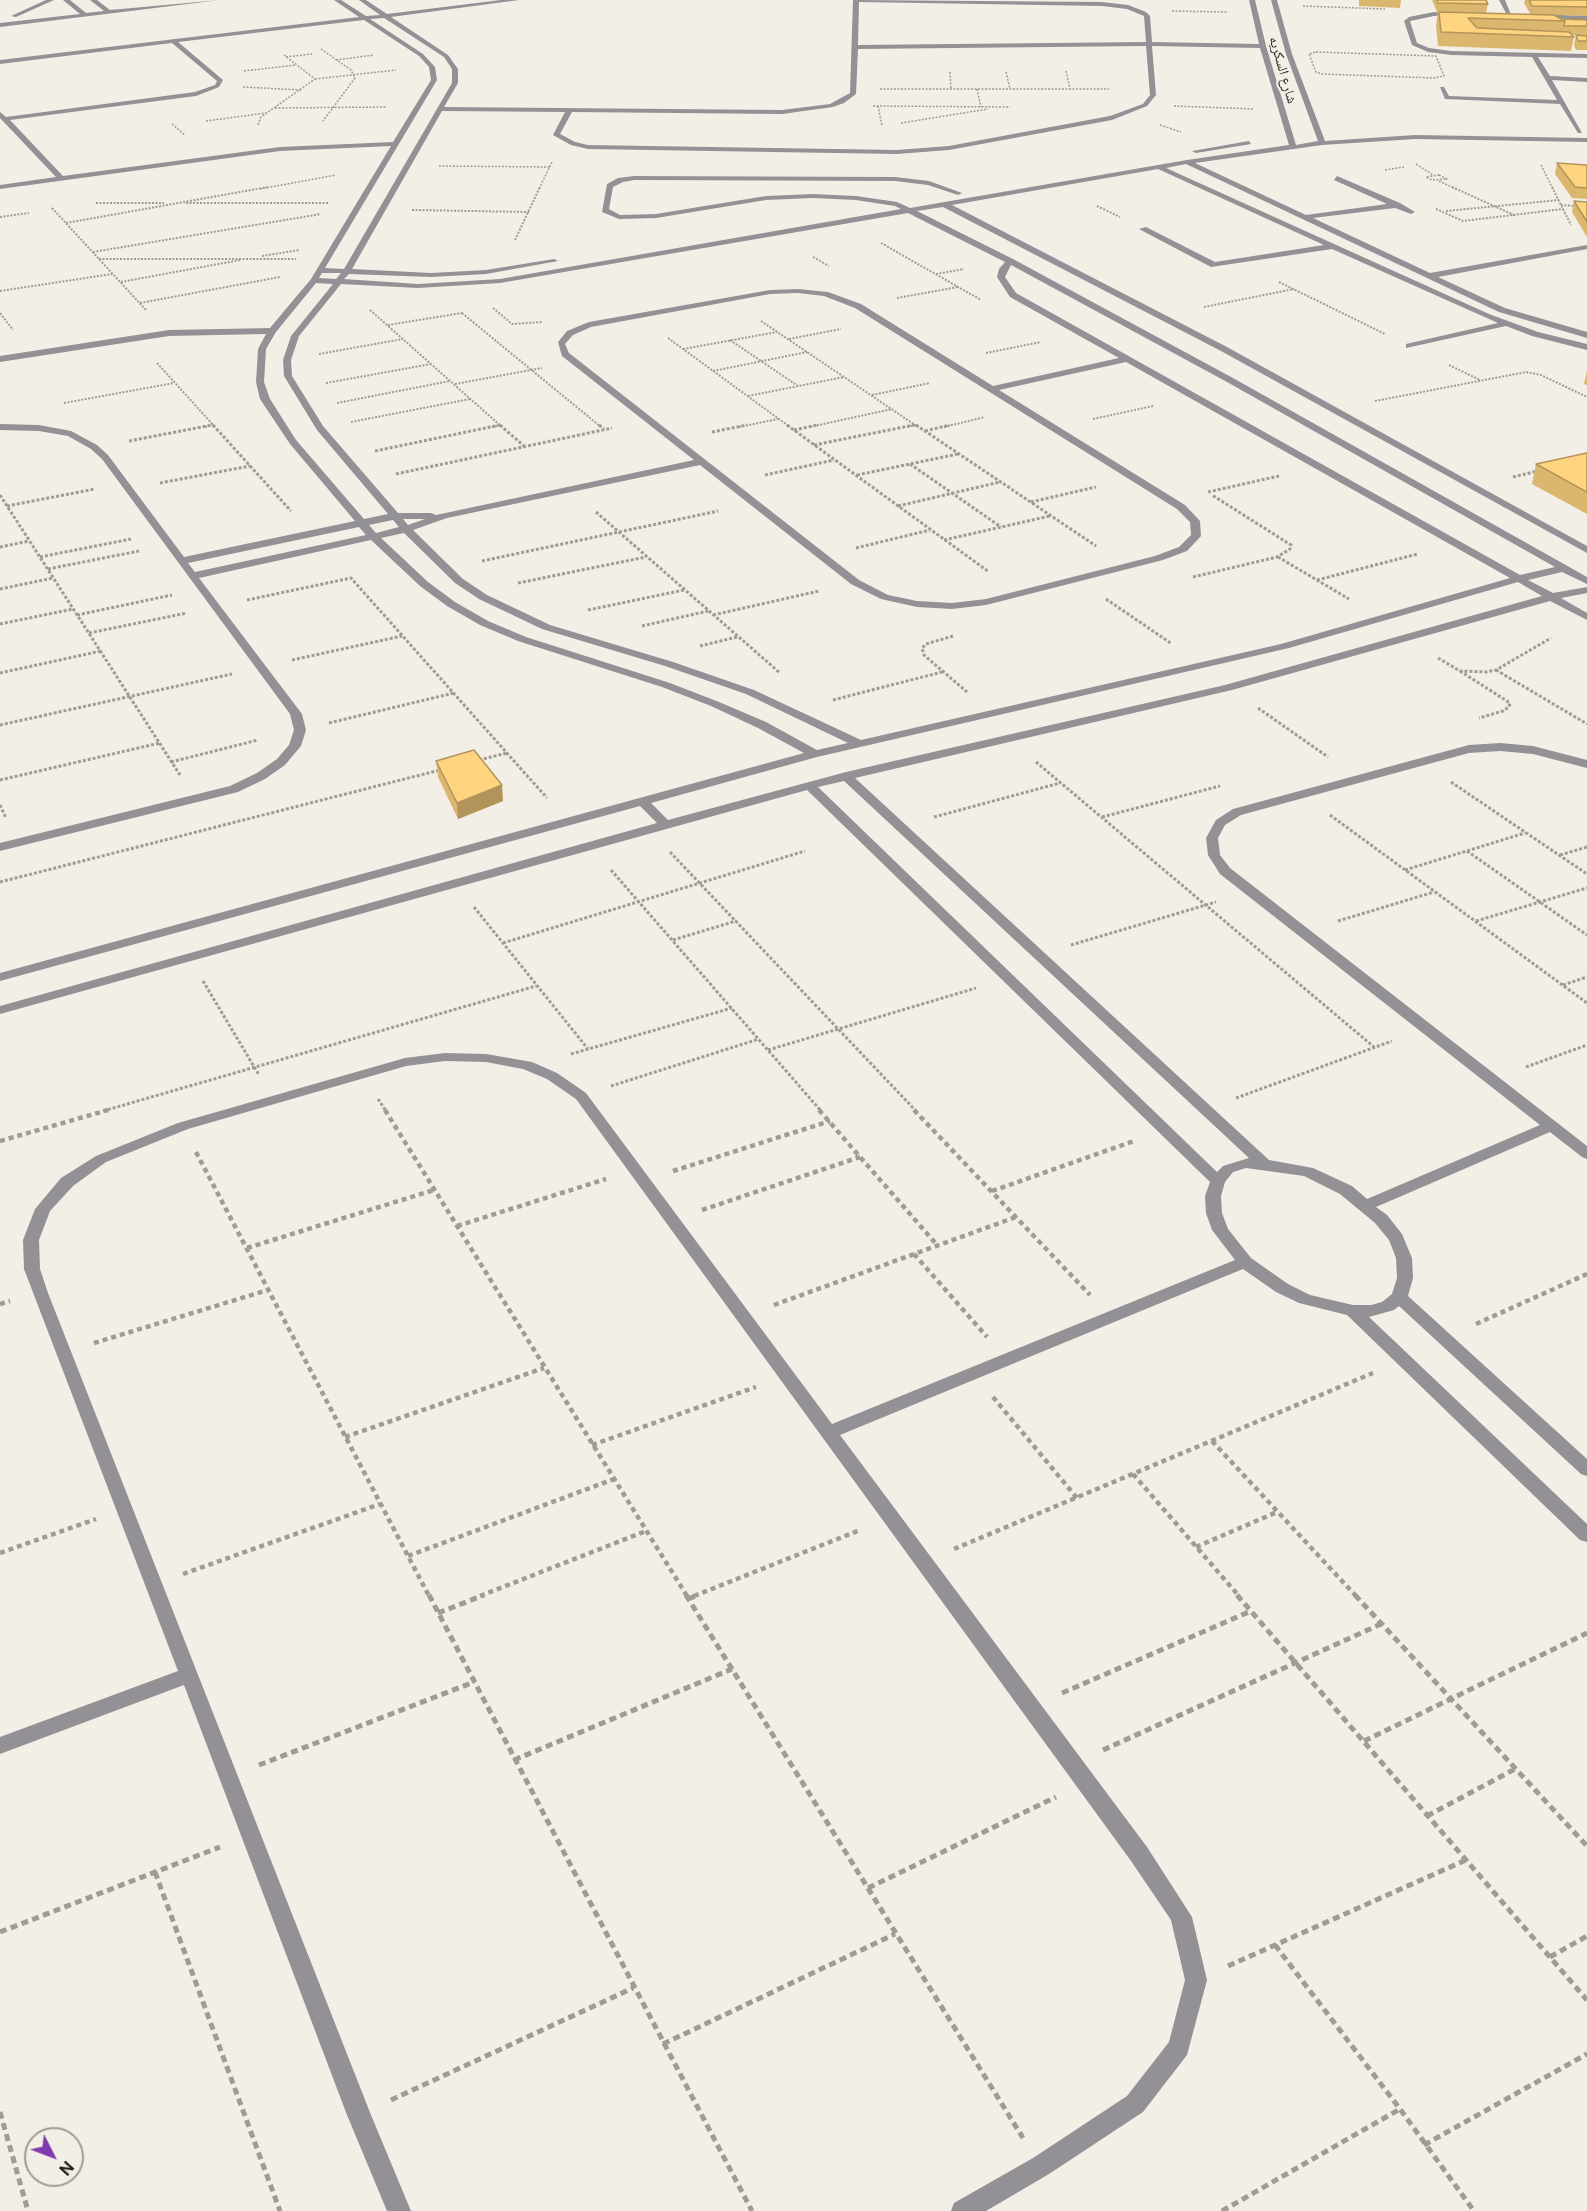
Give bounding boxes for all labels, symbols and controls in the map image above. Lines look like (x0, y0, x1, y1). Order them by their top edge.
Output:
street label: شارع السكريه (1265, 35, 1301, 105)
north arrow (24, 2127, 84, 2187)
text: N (55, 2157, 78, 2179)

